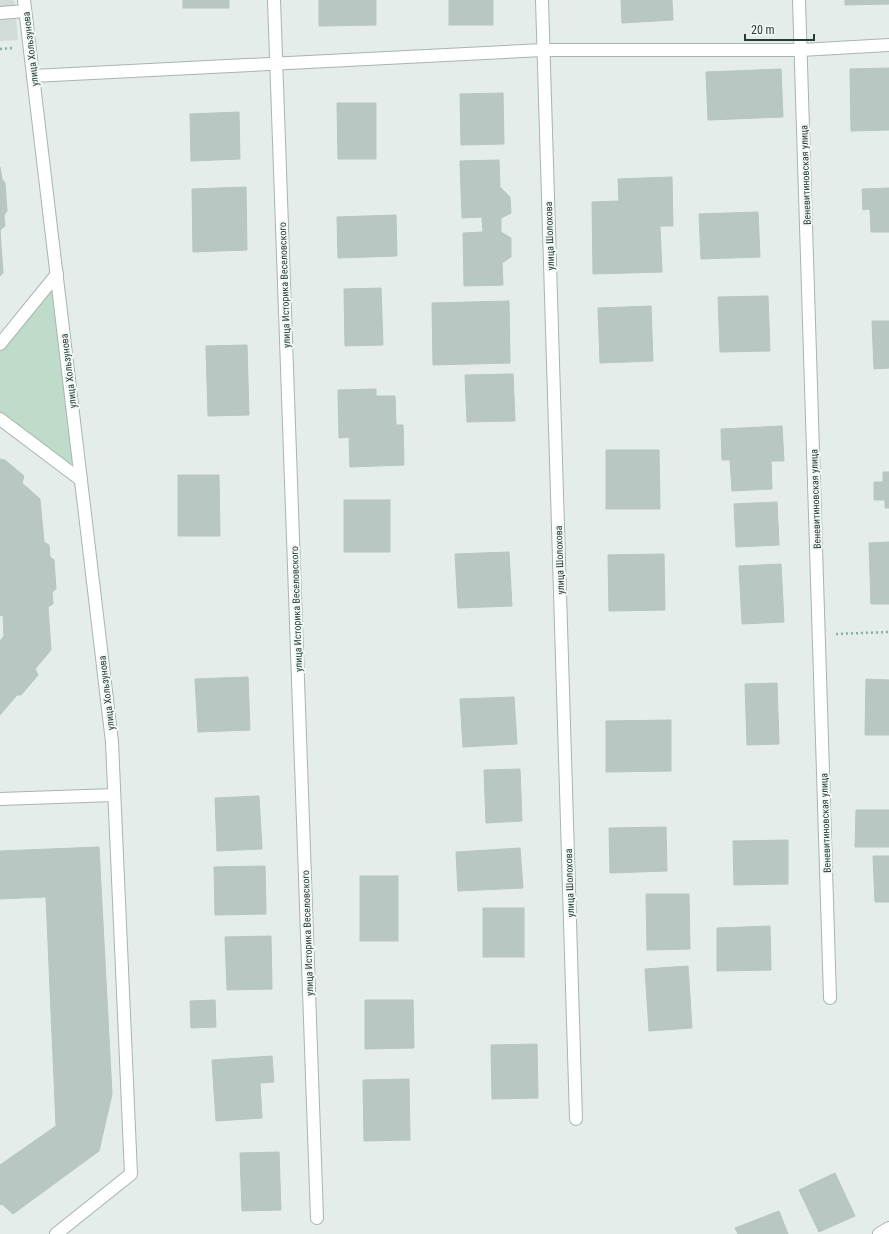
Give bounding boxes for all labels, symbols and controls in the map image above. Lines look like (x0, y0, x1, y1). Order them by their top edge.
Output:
street label: улица Хользунова (20, 11, 41, 87)
scale bar (745, 16, 814, 42)
text: 20 m (751, 23, 775, 37)
street label: Веневитиновская улица (798, 125, 813, 225)
street label: улица Шолохова (543, 201, 556, 271)
street label: улица Историка Веселовского (277, 222, 292, 348)
street label: улица Хользунова (58, 333, 79, 409)
street label: Веневитиновская улица (808, 449, 823, 549)
street label: улица Шолохова (553, 525, 566, 595)
street label: улица Историка Веселовского (289, 546, 304, 672)
street label: улица Хользунова (96, 655, 117, 731)
street label: Веневитиновская улица (818, 773, 833, 873)
street label: улица Шолохова (563, 848, 576, 918)
street label: улица Историка Веселовского (300, 870, 315, 996)

